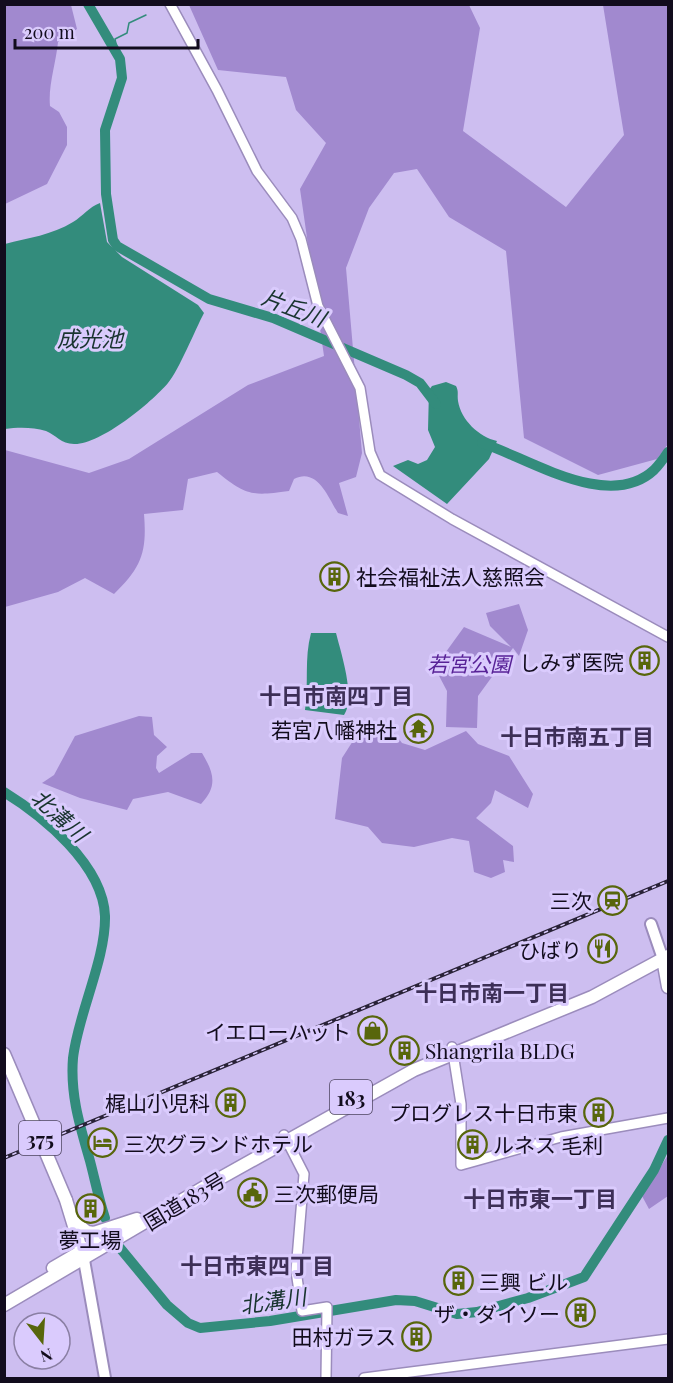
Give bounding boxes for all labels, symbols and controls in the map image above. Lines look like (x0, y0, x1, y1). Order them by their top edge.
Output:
scale bar (15, 12, 198, 50)
text: 200 m (24, 20, 75, 44)
water label: 片丘川 (258, 281, 332, 334)
water label: 成光池 (57, 323, 125, 353)
building icon: 社会福祉法人慈照会 (319, 560, 351, 592)
place label: 社会福祉法人慈照会 (356, 562, 545, 590)
building icon: しみず医院 (629, 645, 661, 677)
place label: しみず医院 (519, 647, 624, 675)
park label: 若宮公園 (427, 649, 514, 677)
district label: 十日市南四丁目 (259, 680, 413, 710)
temple icon: 若宮八幡神社 (402, 713, 434, 745)
place label: 若宮八幡神社 (271, 715, 397, 743)
district label: 十日市南五丁目 (500, 721, 654, 751)
water label: 北溝川 (25, 782, 96, 850)
station icon: 三次 (597, 884, 629, 916)
place label: 三次 (550, 886, 592, 914)
restaurant icon: ひばり (587, 933, 619, 965)
place label: ひばり (519, 935, 582, 963)
district label: 十日市南一丁目 (415, 977, 569, 1007)
shop icon: イエローハット (356, 1015, 388, 1047)
place label: イエローハット (205, 1017, 351, 1045)
building icon: Shangrila BLDG (388, 1034, 420, 1066)
place label: Shangrila BLDG (425, 1036, 575, 1064)
road number: 183 (330, 1080, 372, 1114)
building icon: 梶山小児科 (215, 1086, 247, 1118)
place label: 梶山小児科 (105, 1088, 210, 1116)
building icon: プログレス十日市東 (583, 1096, 615, 1128)
place label: プログレス十日市東 (389, 1098, 578, 1126)
road number: 375 (19, 1121, 61, 1155)
hotel icon: 三次グランドホテル (87, 1127, 119, 1159)
building icon: ルネス 毛利 (456, 1128, 488, 1160)
place label: 三次グランドホテル (124, 1129, 313, 1157)
place label: ルネス 毛利 (493, 1130, 603, 1158)
street label: 国道183号 (138, 1165, 230, 1235)
public building icon: 三次郵便局 (237, 1177, 269, 1209)
place label: 三次郵便局 (274, 1179, 379, 1207)
district label: 十日市東一丁目 (463, 1183, 617, 1213)
building icon: 夢工場 (74, 1192, 106, 1224)
place label: 夢工場 (59, 1225, 122, 1253)
district label: 十日市東四丁目 (180, 1250, 334, 1280)
building icon: 三興 ビル (442, 1265, 474, 1297)
place label: 三興 ビル (479, 1267, 568, 1295)
water label: 北溝川 (238, 1280, 310, 1319)
building icon: ザ・ダイソー (565, 1297, 597, 1329)
place label: ザ・ダイソー (434, 1299, 560, 1327)
north arrow (12, 1311, 72, 1371)
building icon: 田村ガラス (401, 1320, 433, 1352)
place label: 田村ガラス (291, 1322, 396, 1350)
text: N (38, 1344, 55, 1368)

